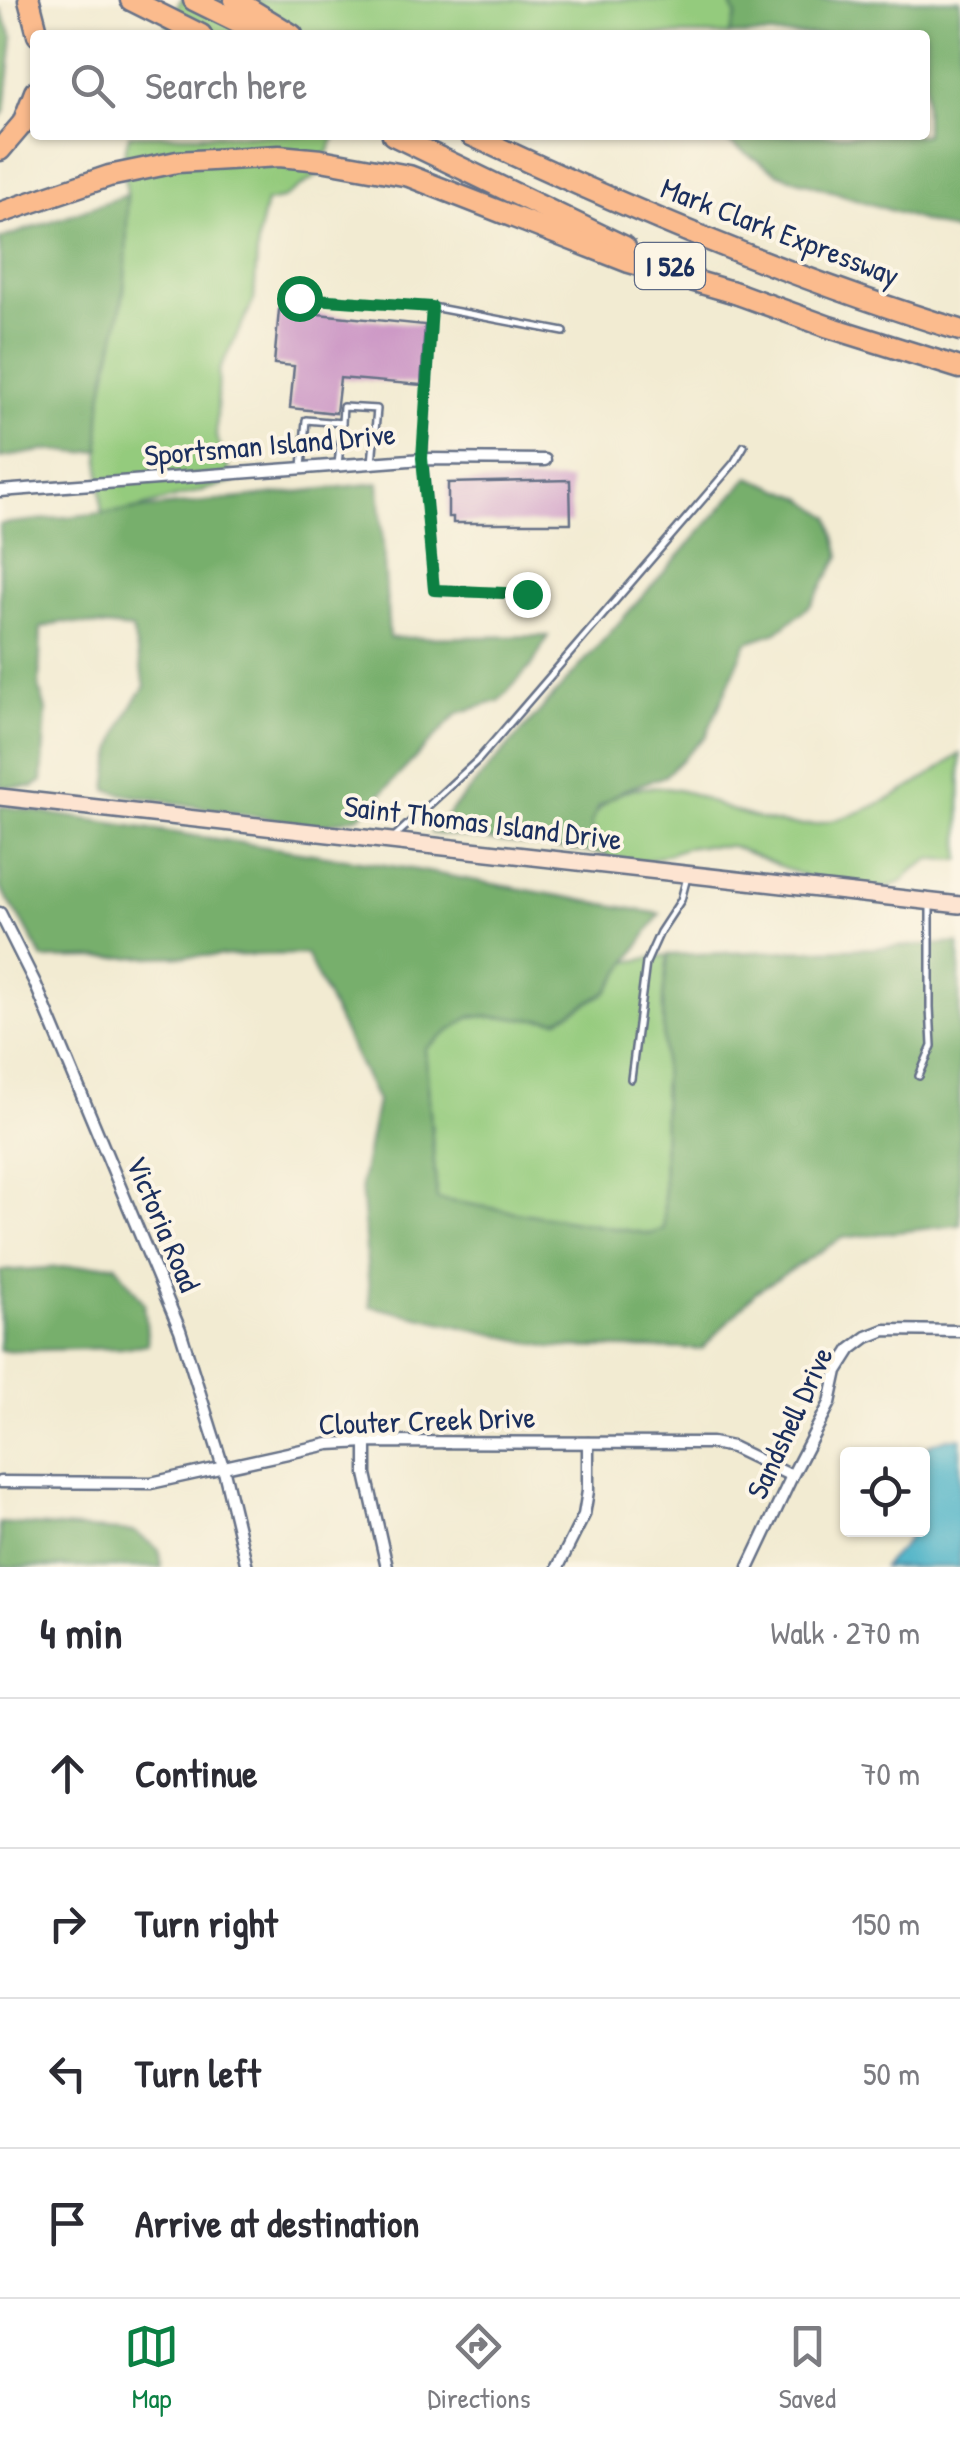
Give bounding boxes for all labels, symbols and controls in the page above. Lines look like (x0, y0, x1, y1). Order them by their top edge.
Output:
search box (30, 30, 930, 140)
icon: search (65, 58, 120, 113)
text: Search here (145, 59, 307, 111)
street label: Mark Clark Expressway (656, 167, 905, 295)
road number: I 526 (635, 243, 705, 289)
route start (277, 276, 323, 322)
street label: Sportsman Island Drive (143, 413, 397, 475)
route end (505, 572, 551, 618)
street label: Saint Thomas Island Drive (342, 785, 624, 859)
street label: Victoria Road (117, 1150, 211, 1298)
street label: Sandshell Drive (736, 1340, 842, 1505)
street label: Clouter Creek Drive (318, 1396, 536, 1444)
map controls (840, 1447, 930, 1537)
button: locate (840, 1447, 930, 1537)
text: 4 min (40, 1604, 122, 1661)
text: Walk · 270 m (771, 1611, 920, 1654)
icon: ahead (40, 1746, 95, 1801)
text: Continue (135, 1747, 257, 1799)
text: 70 m (861, 1752, 920, 1795)
icon: right (40, 1896, 95, 1951)
text: Turn right (135, 1897, 278, 1949)
text: 150 m (851, 1902, 920, 1945)
icon: left (40, 2046, 95, 2101)
text: Turn left (135, 2047, 260, 2099)
text: 50 m (863, 2052, 920, 2095)
icon: arrive (40, 2196, 95, 2251)
text: Arrive at destination (135, 2197, 419, 2249)
tab: Map (124, 2319, 179, 2417)
tab: Directions (427, 2319, 530, 2417)
tab: Saved (779, 2319, 836, 2417)

